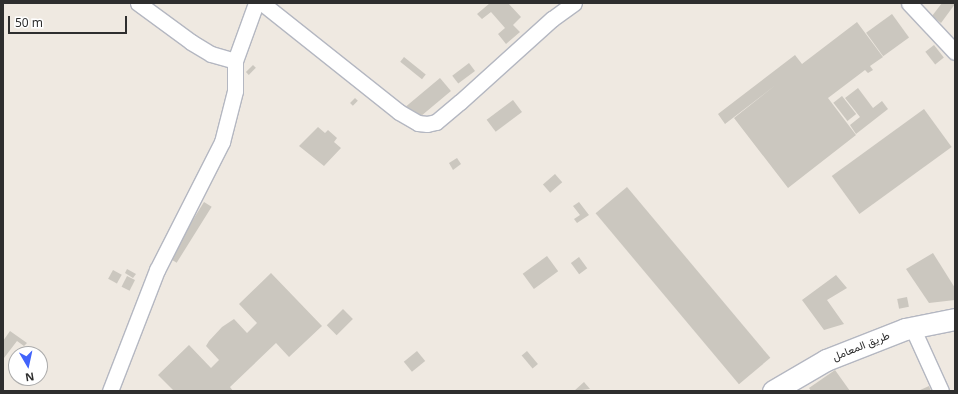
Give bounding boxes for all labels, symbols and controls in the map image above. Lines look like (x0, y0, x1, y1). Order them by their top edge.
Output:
scale bar (10, 8, 129, 34)
text: 50 m (15, 14, 43, 31)
street label: طريق المعامل (830, 329, 892, 363)
north arrow (8, 346, 48, 386)
text: N (24, 369, 35, 385)

